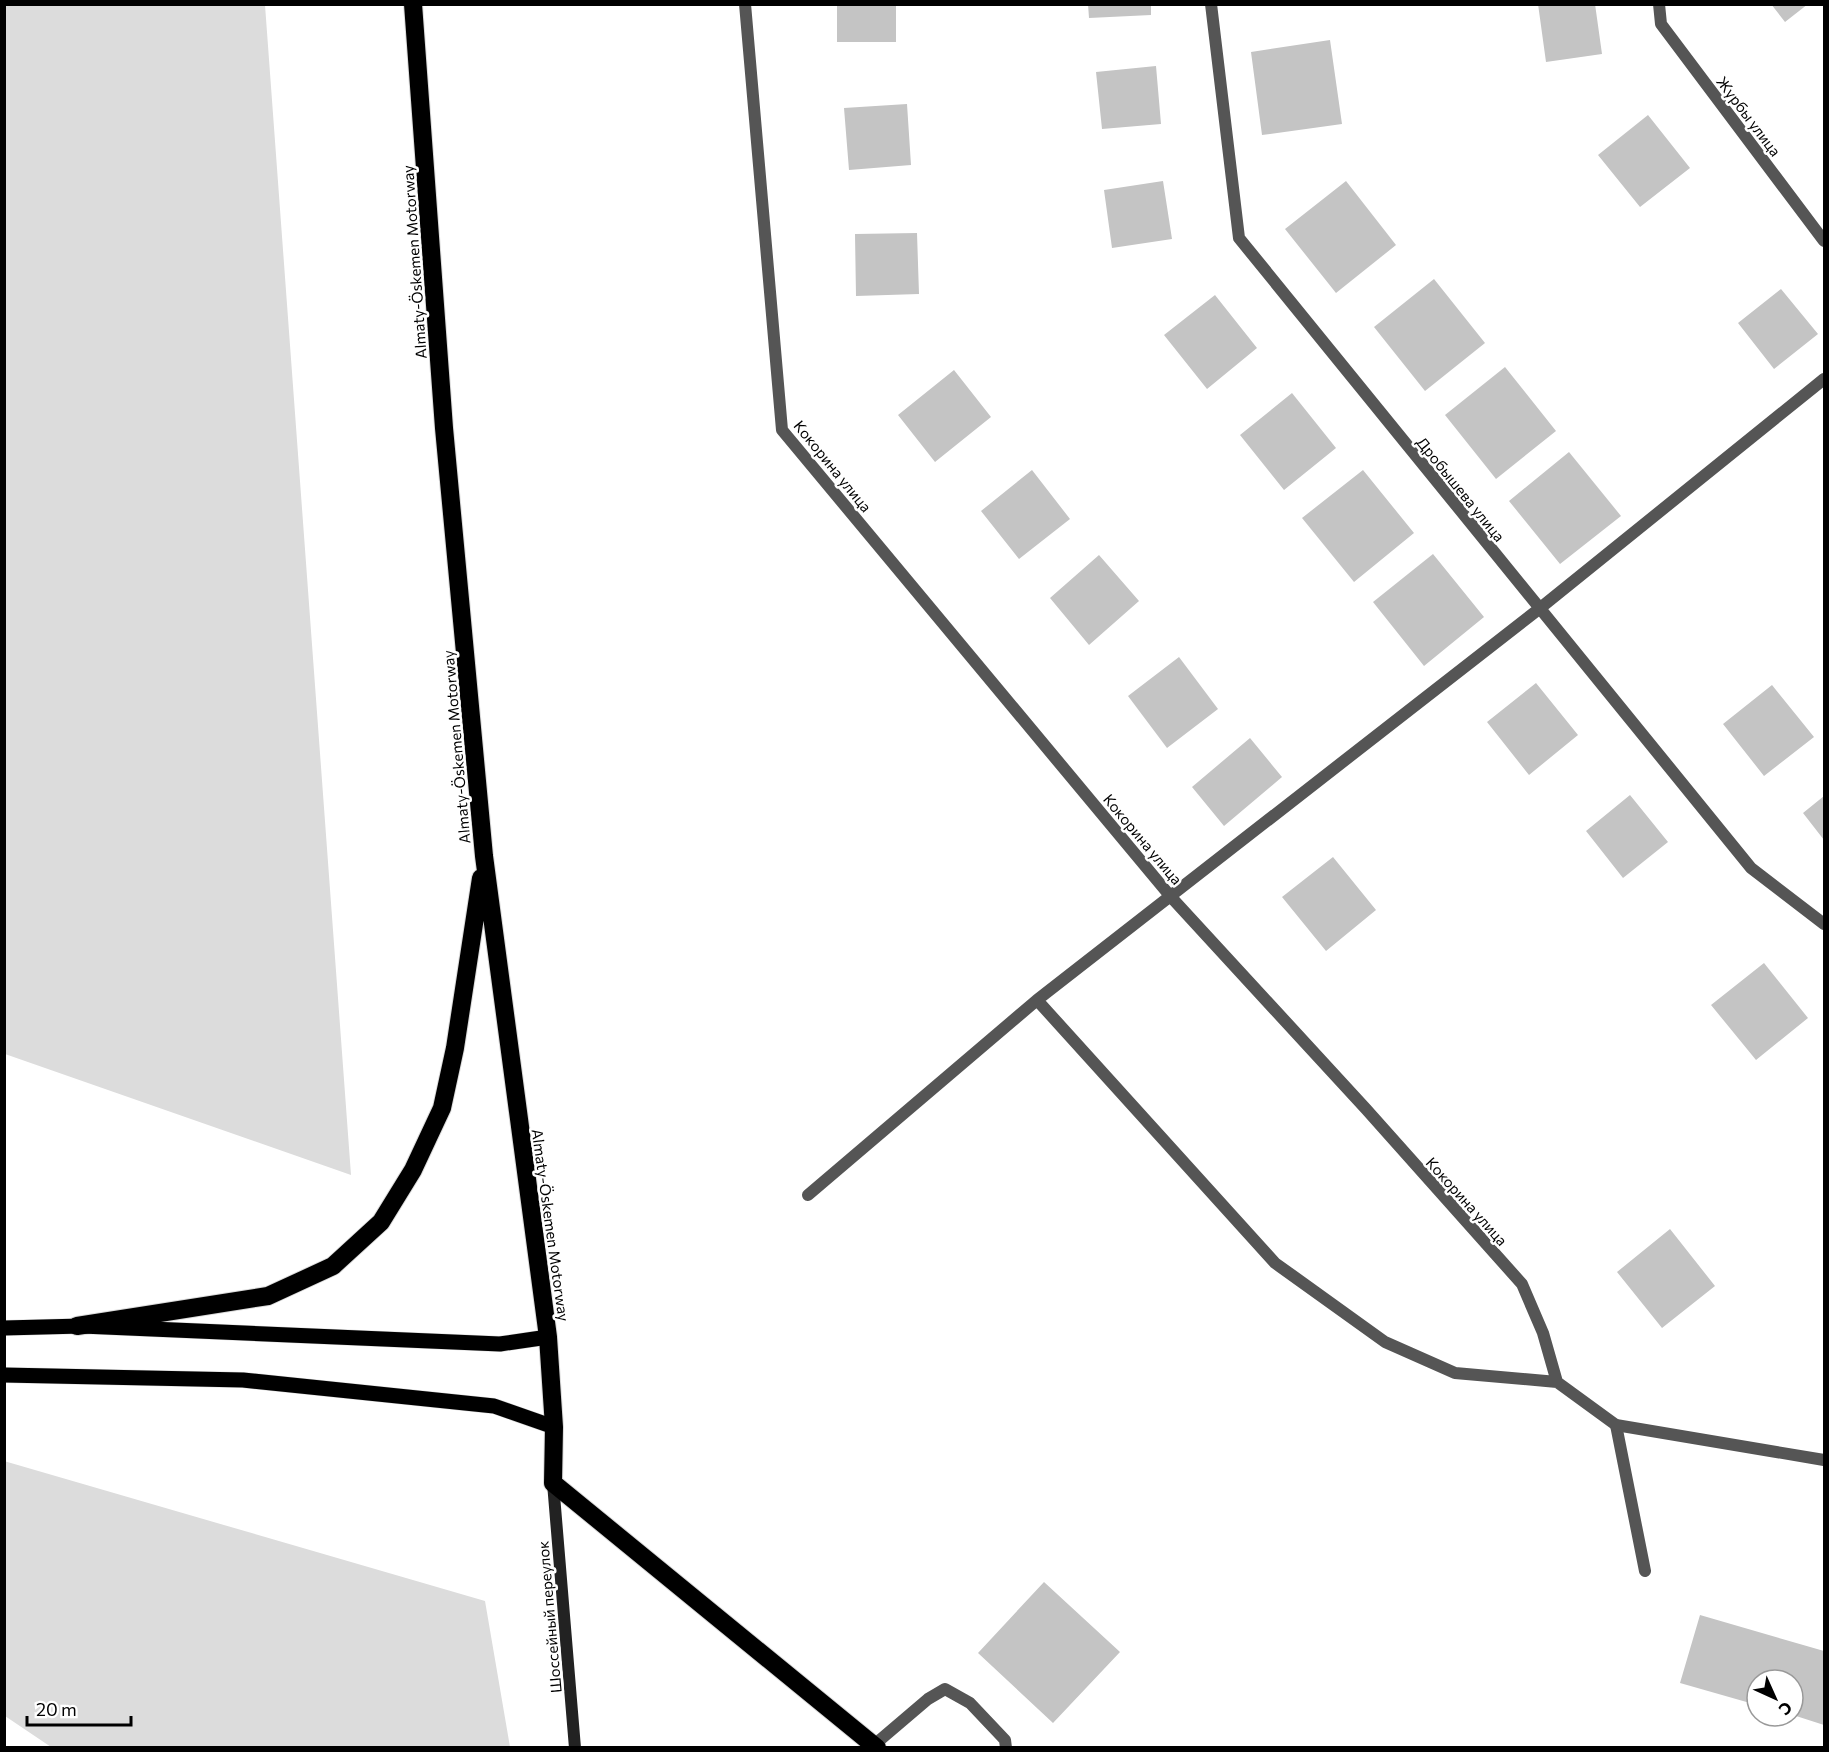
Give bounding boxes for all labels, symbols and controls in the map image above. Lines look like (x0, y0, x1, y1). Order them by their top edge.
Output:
street label: Журбы улица (1713, 72, 1785, 160)
street label: Almaty-Öskemen Motorway (398, 164, 430, 359)
street label: Кокорина улица (791, 417, 875, 515)
street label: Дробышева улица (1413, 433, 1509, 545)
street label: Almaty-Öskemen Motorway (439, 649, 473, 844)
street label: Кокорина улица (1100, 790, 1186, 888)
street label: Almaty-Öskemen Motorway (529, 1128, 573, 1323)
street label: Кокорина улица (1423, 1153, 1511, 1249)
street label: Шоссейный переулок (533, 1540, 565, 1694)
north arrow (1745, 1668, 1805, 1728)
scale bar (27, 1689, 130, 1727)
text: 20 m (36, 1698, 77, 1720)
text: С (1775, 1698, 1797, 1720)

